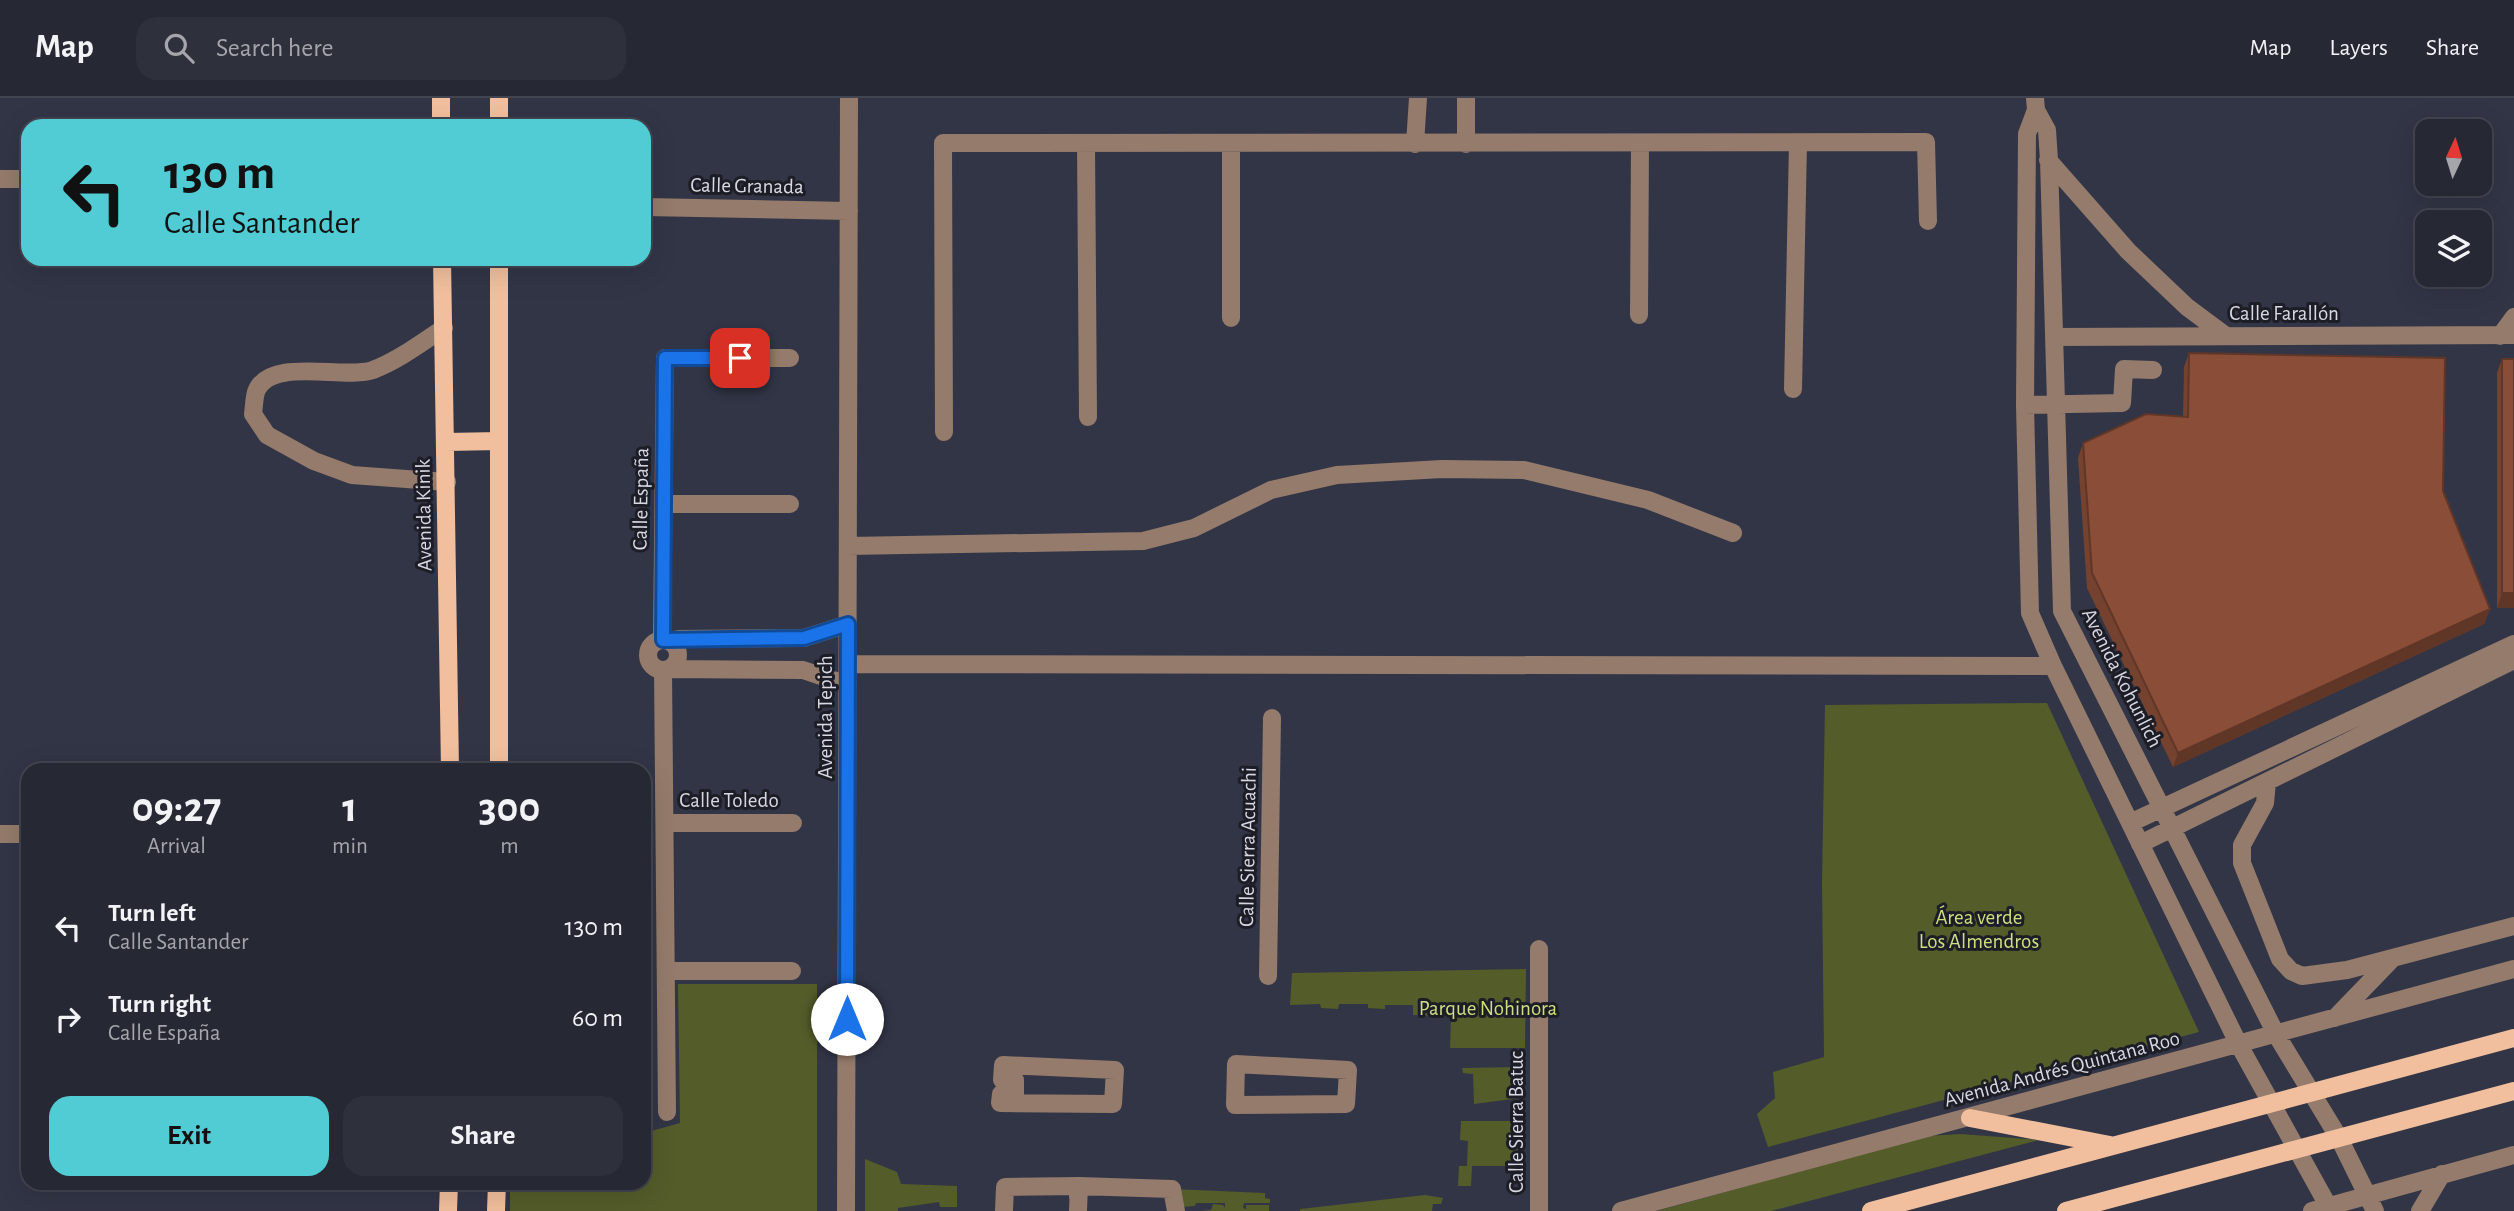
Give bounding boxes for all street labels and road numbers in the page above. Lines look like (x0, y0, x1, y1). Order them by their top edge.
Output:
street label: Calle Granada (690, 175, 804, 197)
street label: Calle Farallón (2229, 303, 2339, 324)
street label: Calle España (630, 447, 652, 551)
street label: Avenida Kinik (413, 458, 435, 571)
street label: Avenida Kohunlich (2078, 605, 2166, 751)
street label: Avenida Tepich (815, 655, 836, 779)
street label: Calle Sierra Acuachi (1236, 767, 1260, 927)
street label: Calle Toledo (679, 790, 779, 811)
street label: Avenida Andrés Quintana Roo (1942, 1027, 2182, 1111)
street label: Calle Sierra Batuc (1506, 1051, 1527, 1193)

